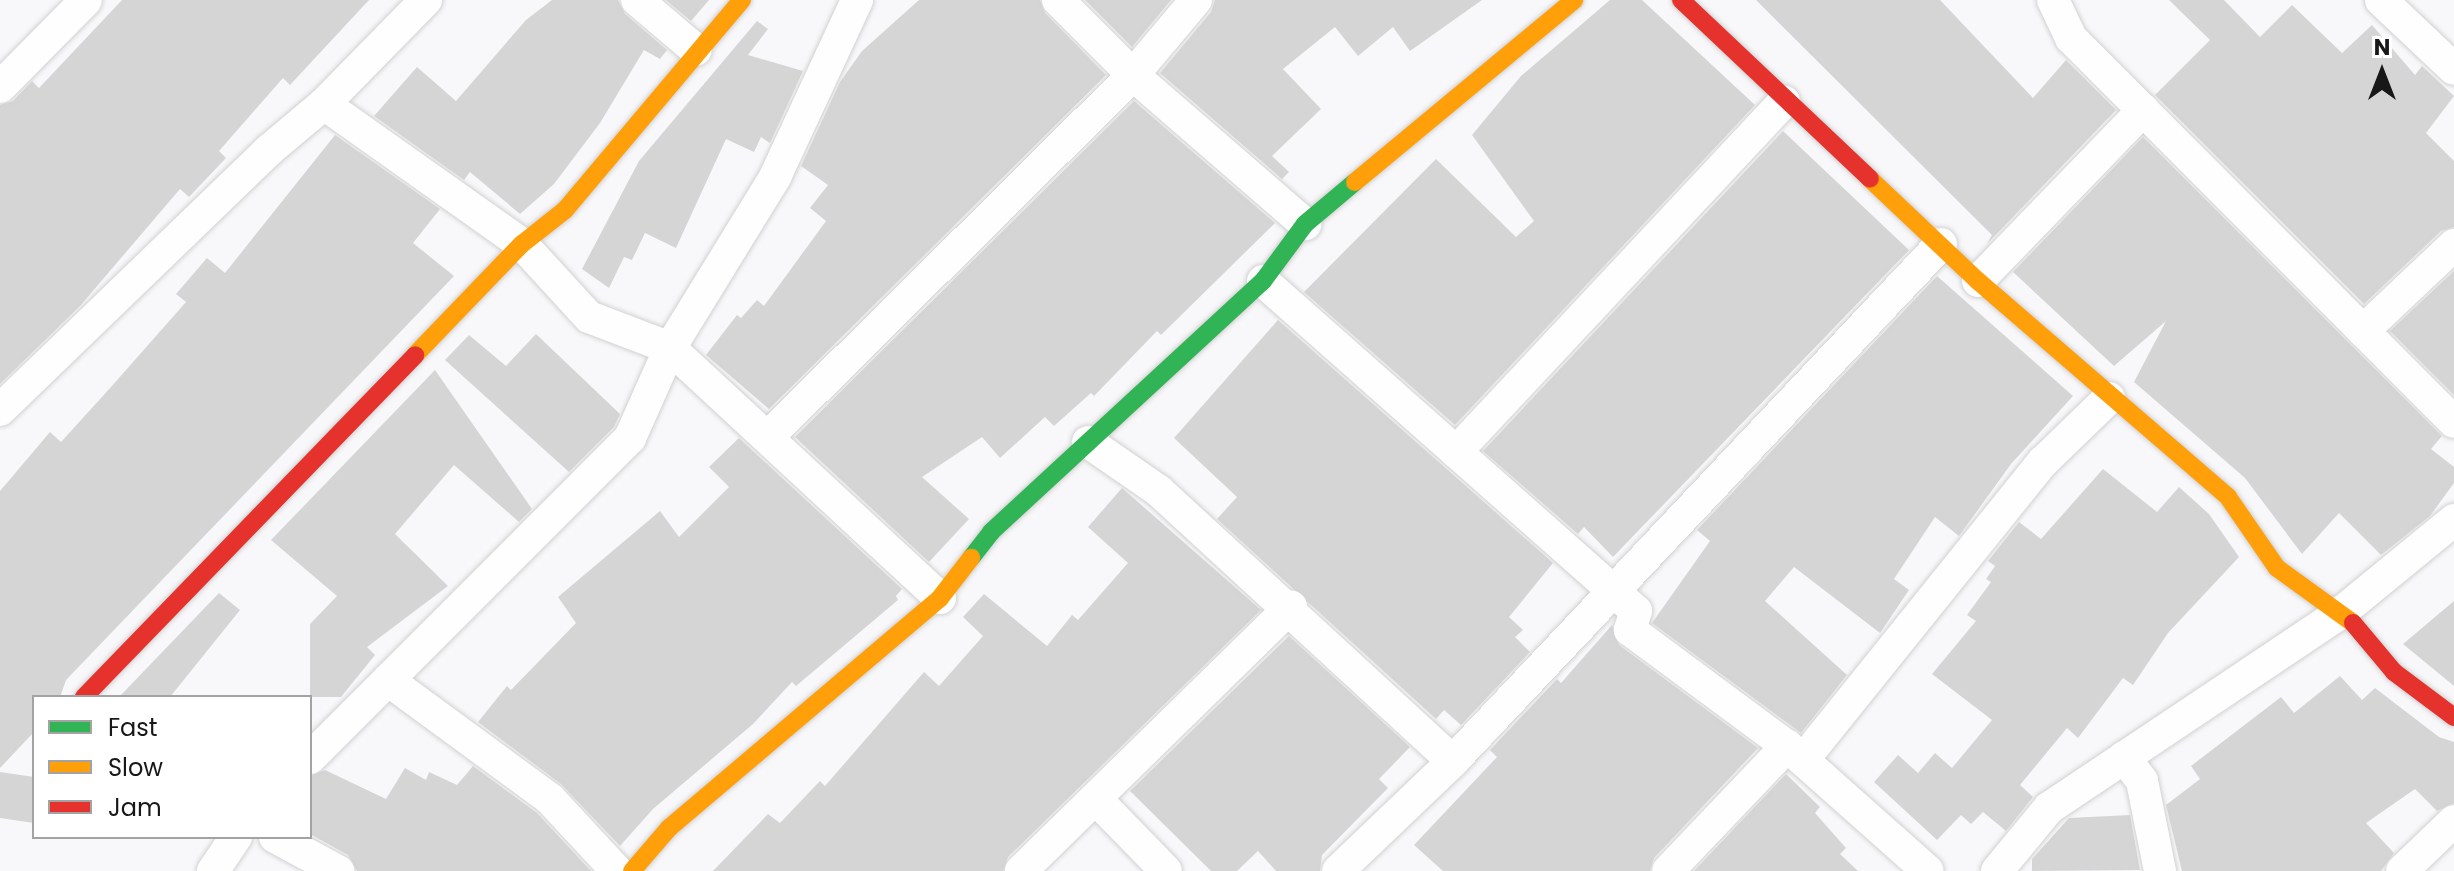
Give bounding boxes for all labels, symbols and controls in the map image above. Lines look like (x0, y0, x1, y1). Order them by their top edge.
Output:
north arrow (2342, 32, 2422, 112)
text: N (2374, 32, 2390, 63)
legend (32, 695, 312, 839)
text: Fast (108, 711, 158, 744)
text: Slow (108, 751, 163, 784)
text: Jam (108, 791, 162, 824)

